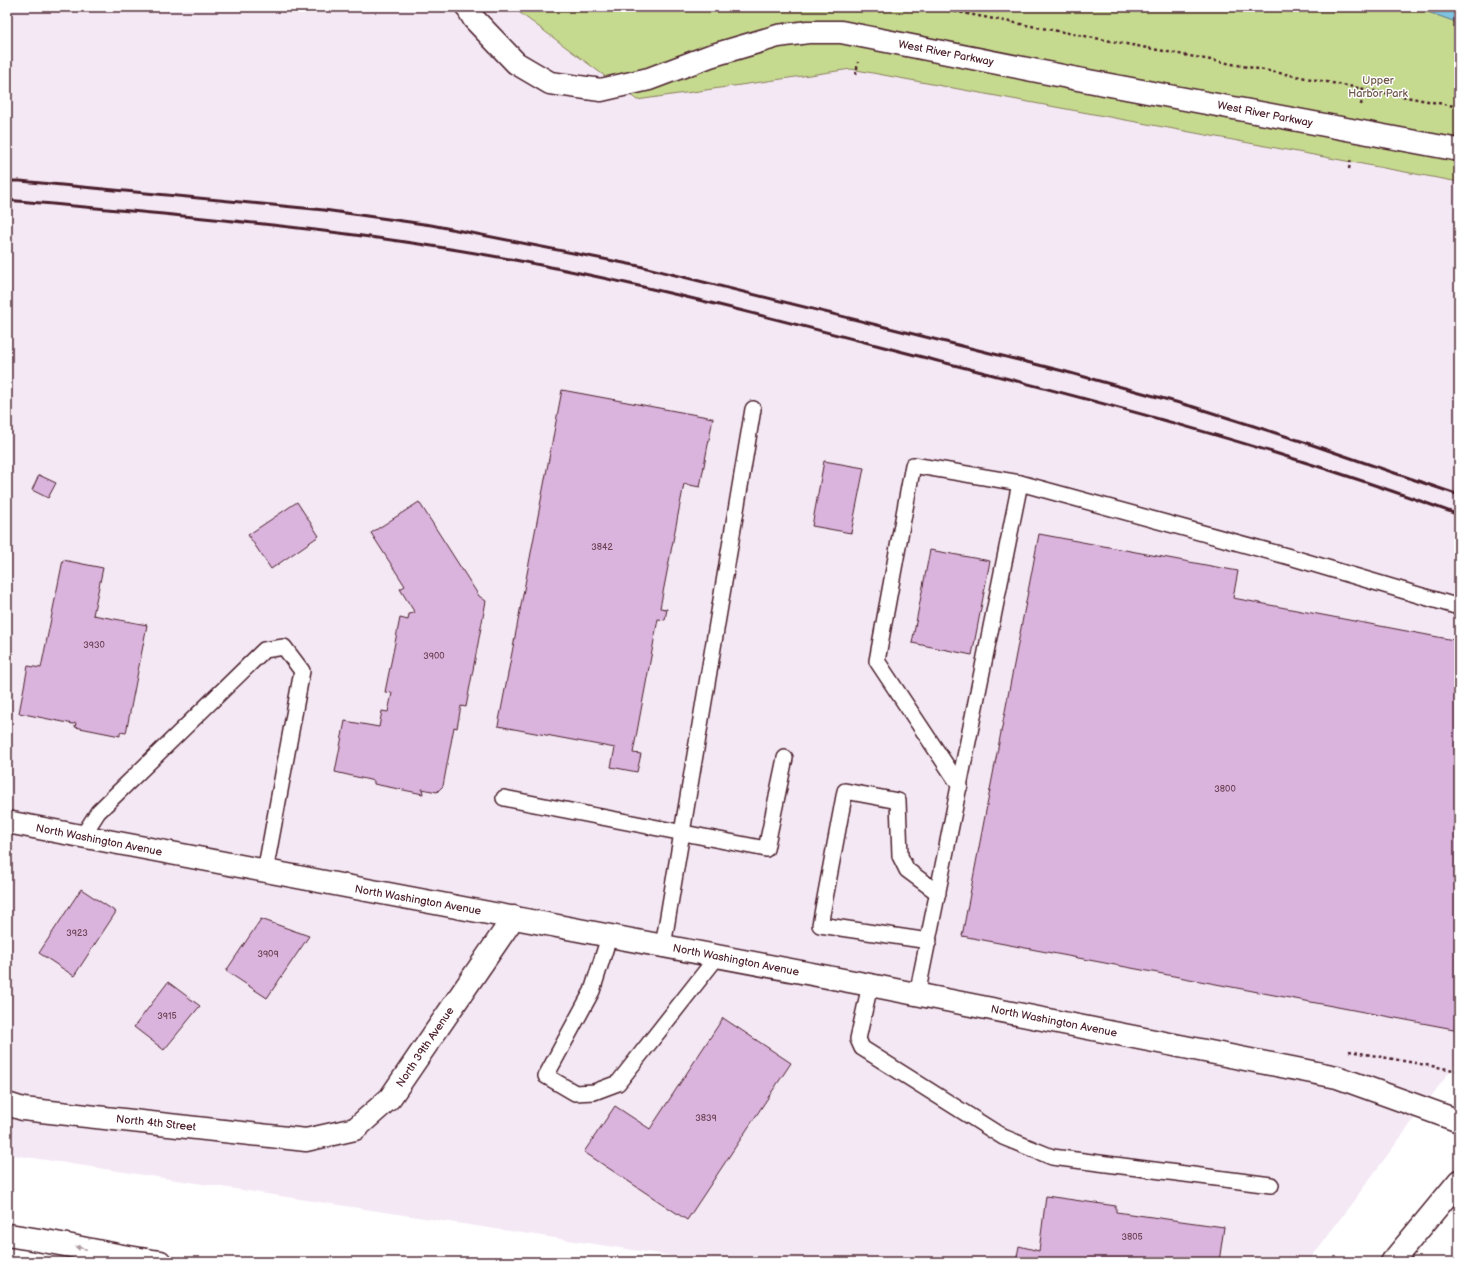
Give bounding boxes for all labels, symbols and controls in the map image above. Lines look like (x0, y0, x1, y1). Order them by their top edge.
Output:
street label: West River Parkway (897, 37, 995, 69)
park label: Upper Harbor Park (1348, 74, 1408, 100)
street label: West River Parkway (1216, 98, 1314, 130)
house number: 3842 (591, 542, 613, 553)
house number: 3930 (83, 640, 105, 651)
house number: 3900 (423, 651, 445, 662)
house number: 3800 (1214, 784, 1236, 795)
street label: North Washington Avenue (35, 821, 164, 859)
street label: North Washington Avenue (354, 882, 483, 918)
house number: 3923 (66, 928, 88, 939)
street label: North Washington Avenue (672, 941, 801, 979)
house number: 3909 (257, 949, 279, 960)
street label: North Washington Avenue (990, 1002, 1119, 1040)
street label: North 39th Avenue (393, 1004, 457, 1089)
house number: 3915 (157, 1011, 177, 1022)
street label: North 4th Street (115, 1112, 197, 1134)
house number: 3839 (695, 1113, 717, 1124)
house number: 3805 (1121, 1232, 1143, 1243)
one-way arrow (75, 1244, 87, 1250)

